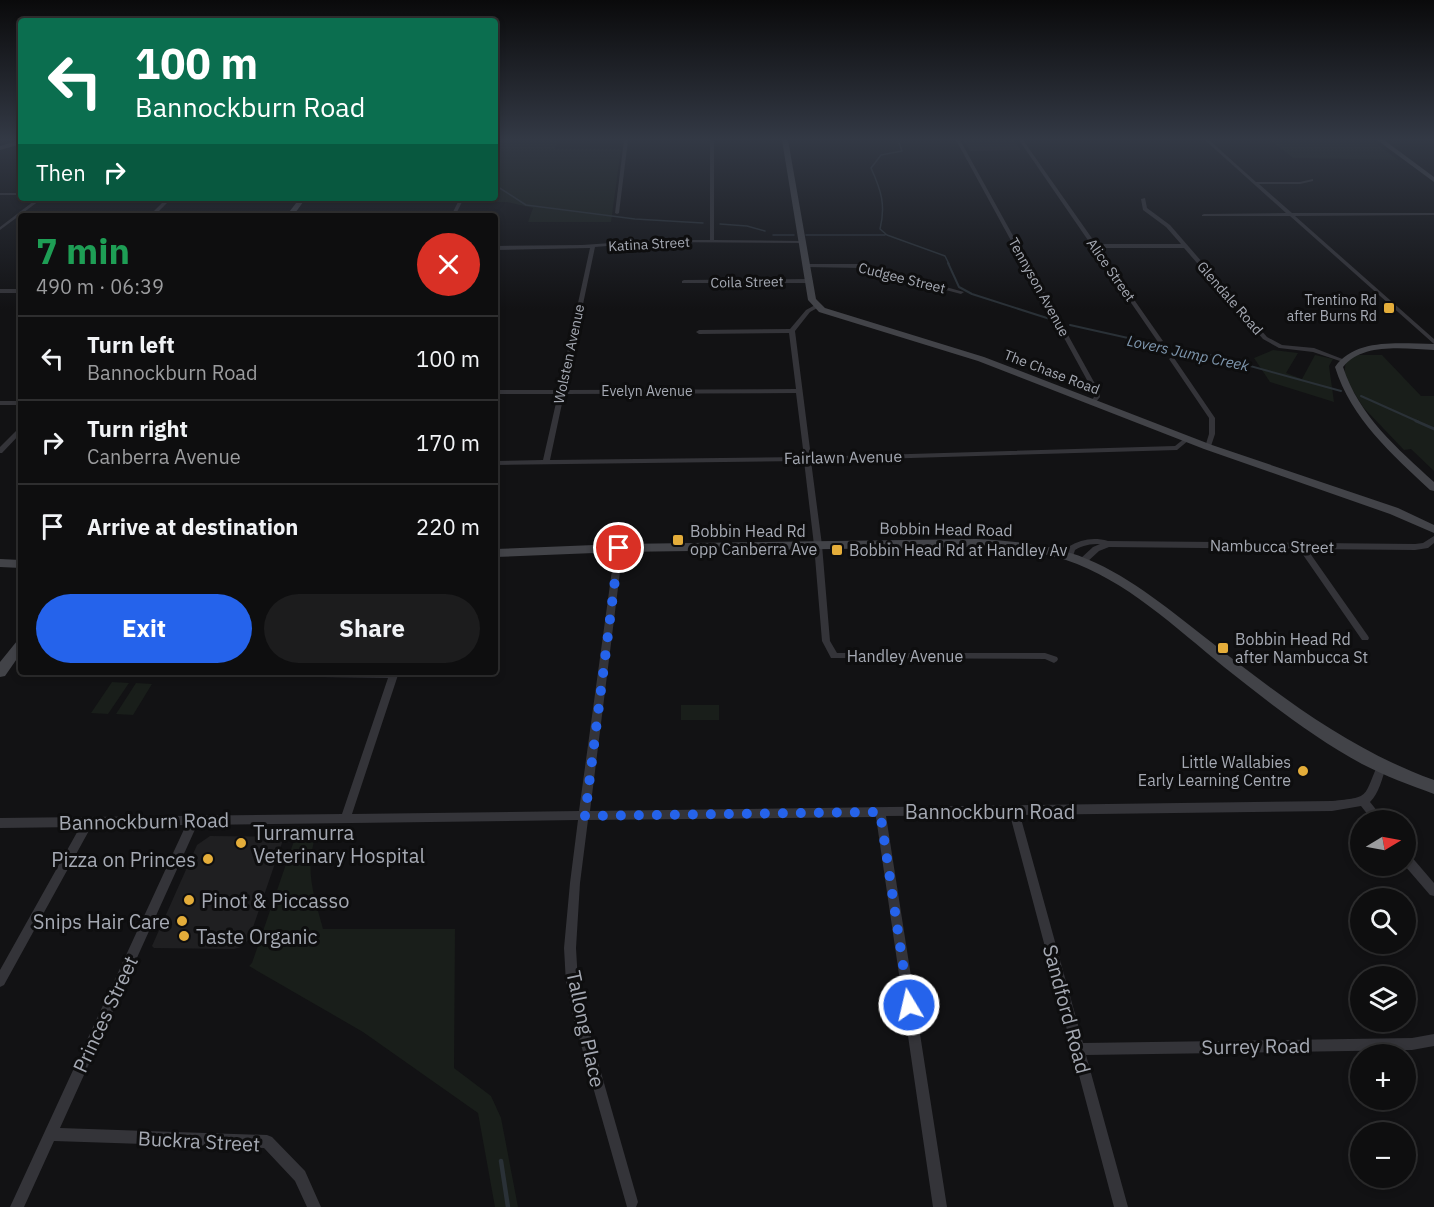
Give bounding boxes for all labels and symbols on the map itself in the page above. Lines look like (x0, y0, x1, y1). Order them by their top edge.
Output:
street label: Katina Street (608, 233, 690, 255)
street label: Tennyson Avenue (1004, 234, 1074, 340)
street label: Alice Street (1083, 235, 1139, 305)
street label: Glendale Road (1193, 257, 1267, 339)
street label: Cudgee Street (857, 258, 948, 298)
street label: Coila Street (710, 272, 784, 292)
place label: Trentino Rd after Burns Rd (1287, 291, 1377, 325)
marker: Trentino Rd after Burns Rd (1382, 301, 1396, 315)
street label: Wolsten Avenue (550, 302, 588, 405)
water label: Lovers Jump Creek (1125, 331, 1251, 375)
street label: The Chase Road (1002, 345, 1102, 399)
street label: Evelyn Avenue (601, 382, 693, 400)
street label: Fairlawn Avenue (784, 446, 902, 468)
street label: Bobbin Head Road (879, 518, 1013, 540)
place label: Bobbin Head Rd opp Canberra Ave (690, 521, 818, 559)
pin (593, 522, 644, 573)
marker: Bobbin Head Rd opp Canberra Ave (671, 533, 685, 547)
street label: Nambucca Street (1210, 535, 1334, 557)
place label: Bobbin Head Rd at Handley Av (849, 540, 1067, 560)
marker: Bobbin Head Rd at Handley Av (830, 543, 844, 557)
place label: Bobbin Head Rd after Nambucca St (1235, 629, 1368, 667)
marker: Bobbin Head Rd after Nambucca St (1216, 641, 1230, 655)
street label: Handley Avenue (847, 646, 963, 666)
place label: Little Wallabies Early Learning Centre (1138, 752, 1291, 790)
marker: Little Wallabies Early Learning Centre (1296, 764, 1310, 778)
street label: Bannockburn Road (905, 798, 1075, 825)
street label: Bannockburn Road (58, 806, 230, 836)
north arrow (1350, 810, 1416, 876)
place label: Turramurra Veterinary Hospital (253, 819, 425, 869)
marker: Turramurra Veterinary Hospital (234, 836, 248, 850)
place label: Pizza on Princes (51, 846, 196, 873)
marker: Pizza on Princes (201, 852, 215, 866)
place label: Pinot & Piccasso (201, 887, 349, 914)
marker: Pinot & Piccasso (182, 893, 196, 907)
place label: Snips Hair Care (33, 908, 170, 935)
marker: Snips Hair Care (175, 914, 189, 928)
place label: Taste Organic (196, 923, 318, 950)
marker: Taste Organic (177, 929, 191, 943)
street label: Sandford Road (1037, 942, 1097, 1076)
street label: Princes Street (66, 951, 144, 1077)
street label: Tallong Place (560, 968, 612, 1090)
position arrow (877, 973, 941, 1037)
street label: Surrey Road (1201, 1032, 1311, 1060)
street label: Buckra Street (137, 1124, 261, 1158)

